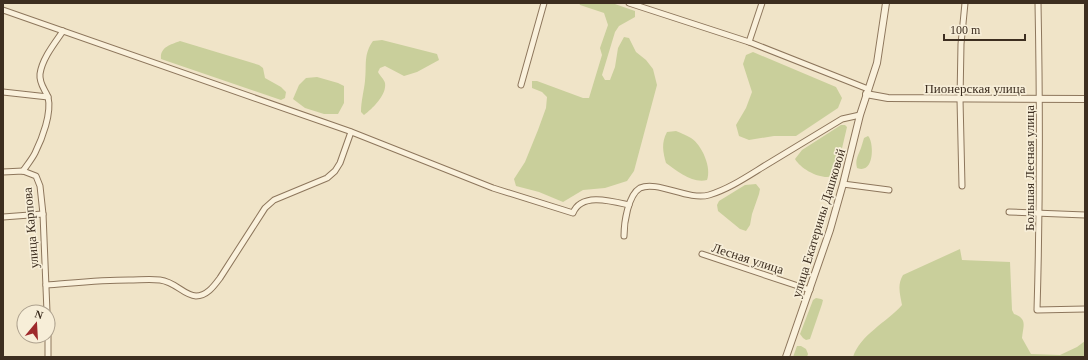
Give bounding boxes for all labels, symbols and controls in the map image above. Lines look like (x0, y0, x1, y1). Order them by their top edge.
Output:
scale bar (944, 16, 1025, 42)
text: 100 m (950, 23, 981, 37)
street label: Пионерская улица (924, 81, 1026, 96)
street label: Большая Лесная улица (1022, 105, 1037, 231)
street label: улица Екатерины Дашковой (789, 147, 848, 299)
street label: улица Карпова (19, 187, 42, 269)
street label: Лесная улица (710, 240, 786, 277)
north arrow (16, 304, 56, 344)
text: N (33, 308, 45, 321)

